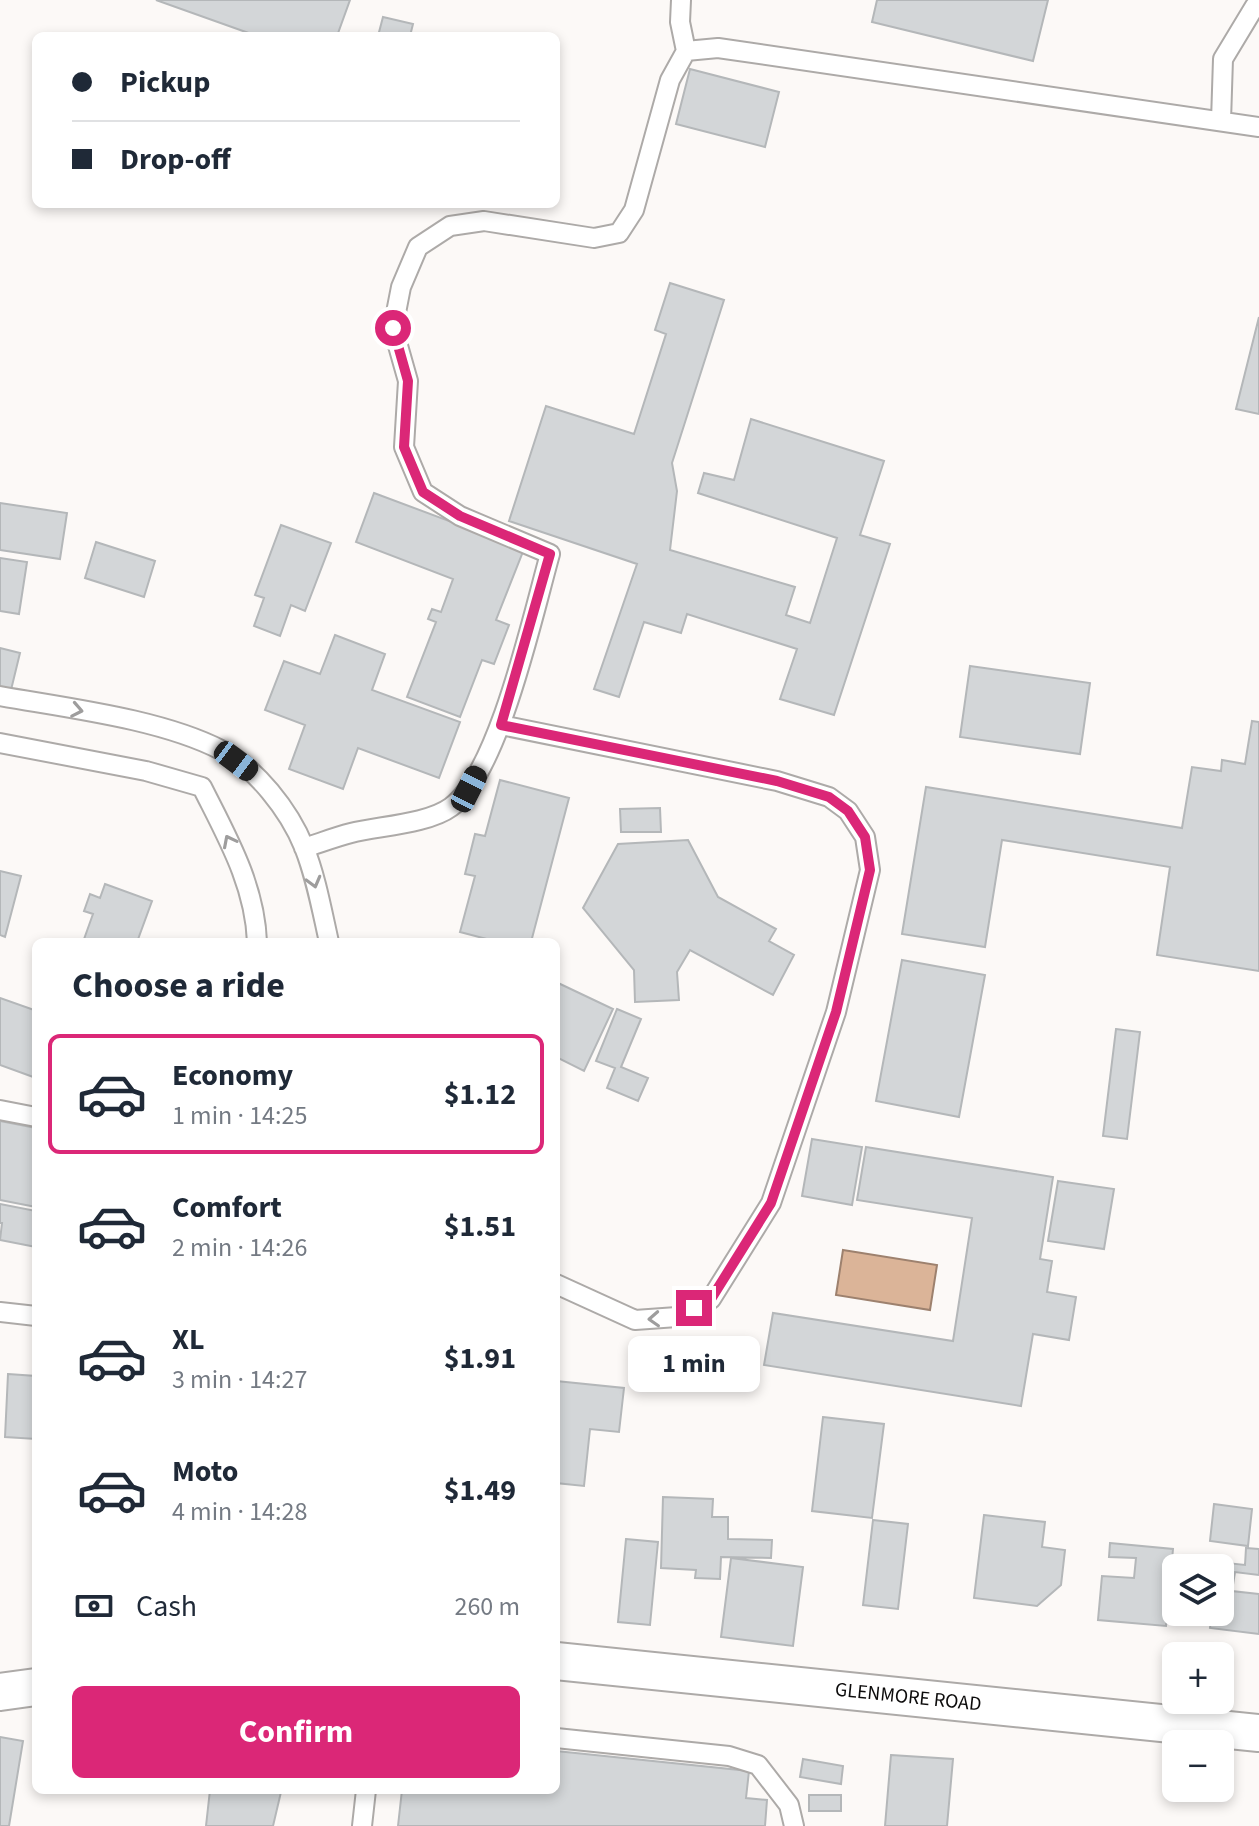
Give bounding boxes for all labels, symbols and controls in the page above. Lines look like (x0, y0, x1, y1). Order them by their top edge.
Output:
text: Pickup (120, 61, 210, 104)
text: Drop-off (120, 138, 231, 181)
route start (375, 310, 411, 346)
one-way arrow (70, 701, 83, 718)
car (210, 737, 262, 785)
car (447, 762, 491, 816)
one-way arrow (224, 834, 239, 849)
one-way arrow (305, 875, 321, 888)
text: Choose a ride (72, 960, 285, 1011)
text: Economy (172, 1054, 293, 1097)
icon: car (76, 1058, 148, 1130)
text: $1.12 (444, 1073, 516, 1116)
text: 1 min · 14:25 (172, 1097, 307, 1134)
text: Comfort (172, 1186, 282, 1229)
icon: car (76, 1190, 148, 1262)
text: $1.51 (444, 1205, 516, 1248)
text: 2 min · 14:26 (172, 1229, 307, 1266)
route end (676, 1290, 712, 1326)
one-way arrow (647, 1310, 660, 1327)
text: XL (172, 1318, 205, 1361)
icon: car (76, 1322, 148, 1394)
callout: 1 min (628, 1336, 760, 1392)
text: $1.91 (444, 1337, 516, 1380)
text: 1 min (662, 1345, 726, 1382)
text: 3 min · 14:27 (172, 1361, 307, 1398)
text: Moto (172, 1450, 238, 1493)
icon: car (76, 1454, 148, 1526)
text: $1.49 (444, 1469, 516, 1512)
text: 4 min · 14:28 (172, 1493, 307, 1530)
map controls (1162, 1554, 1234, 1802)
button: layers (1162, 1554, 1234, 1626)
icon: cash (72, 1584, 116, 1628)
text: Cash (136, 1585, 197, 1628)
text: 260 m (454, 1588, 520, 1625)
button: + (1162, 1642, 1234, 1714)
street label: GLENMORE ROAD (834, 1676, 983, 1718)
button: Confirm (72, 1686, 520, 1778)
button: − (1162, 1730, 1234, 1802)

